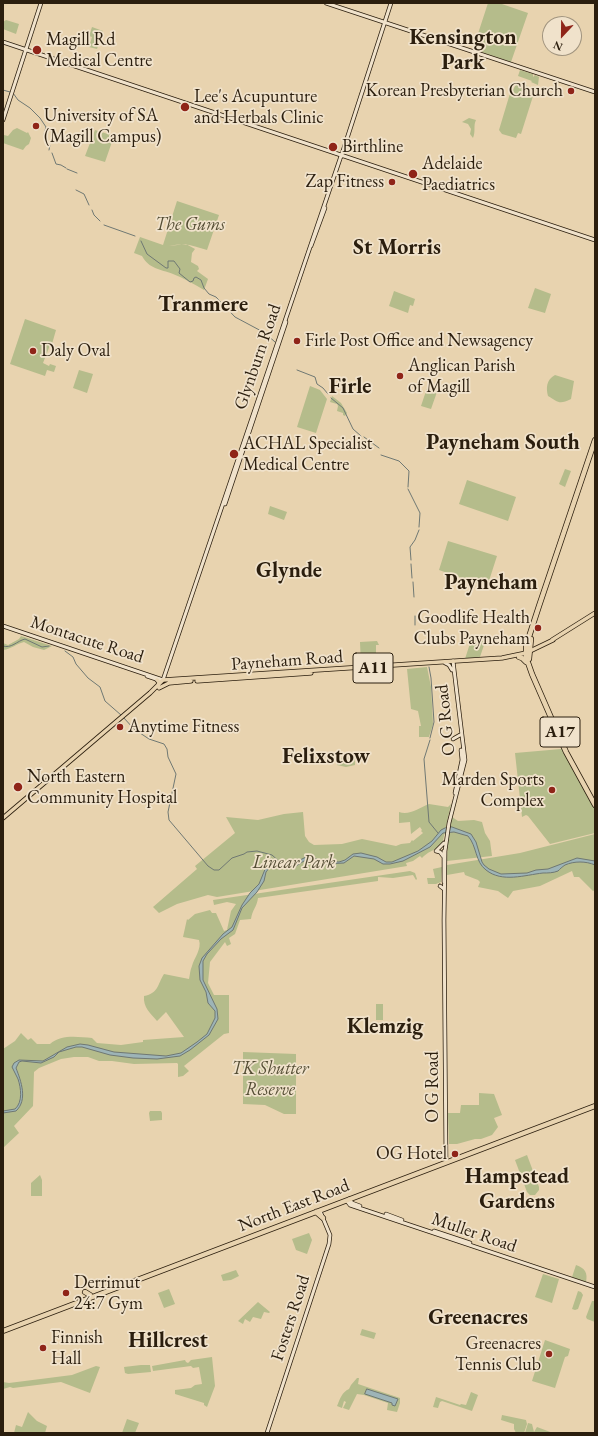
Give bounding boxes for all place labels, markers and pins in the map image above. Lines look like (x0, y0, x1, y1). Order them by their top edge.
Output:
place label: Magill Rd Medical Centre (46, 29, 152, 72)
marker: Magill Rd Medical Centre (31, 44, 43, 56)
place label: Korean Presbyterian Church (366, 80, 563, 102)
place label: Lee's Acupunture and Herbals Clinic (194, 86, 324, 128)
marker: Korean Presbyterian Church (566, 86, 576, 96)
marker: Lee's Acupunture and Herbals Clinic (179, 101, 191, 113)
place label: University of SA (Magill Campus) (44, 105, 161, 148)
marker: University of SA (Magill Campus) (31, 121, 41, 131)
place label: Birthline (342, 136, 403, 158)
marker: Birthline (327, 141, 339, 153)
place label: Adelaide Paediatrics (422, 153, 495, 196)
marker: Adelaide Paediatrics (407, 168, 419, 180)
place label: Zap Fitness (306, 171, 384, 193)
marker: Zap Fitness (387, 177, 397, 187)
place label: Firle Post Office and Newsagency (305, 330, 533, 352)
marker: Firle Post Office and Newsagency (292, 336, 302, 346)
place label: Daly Oval (41, 340, 110, 362)
marker: Daly Oval (28, 346, 38, 356)
place label: Anglican Parish of Magill (408, 355, 516, 398)
marker: Anglican Parish of Magill (395, 371, 405, 381)
place label: ACHAL Specialist Medical Centre (243, 433, 373, 476)
marker: ACHAL Specialist Medical Centre (228, 448, 240, 460)
place label: Goodlife Health Clubs Payneham (414, 607, 530, 650)
marker: Goodlife Health Clubs Payneham (533, 623, 543, 633)
place label: Anytime Fitness (128, 716, 239, 738)
marker: Anytime Fitness (115, 722, 125, 732)
place label: North Eastern Community Hospital (27, 766, 177, 808)
place label: Marden Sports Complex (442, 769, 544, 812)
marker: North Eastern Community Hospital (12, 781, 24, 793)
marker: Marden Sports Complex (547, 785, 557, 795)
place label: OG Hotel (376, 1143, 447, 1165)
marker: OG Hotel (450, 1149, 460, 1159)
place label: Derrimut 24:7 Gym (74, 1272, 143, 1314)
marker: Derrimut 24:7 Gym (61, 1288, 71, 1298)
place label: Finnish Hall (51, 1327, 103, 1370)
place label: Greenacres Tennis Club (455, 1333, 541, 1376)
marker: Finnish Hall (38, 1343, 48, 1353)
marker: Greenacres Tennis Club (544, 1349, 554, 1359)

